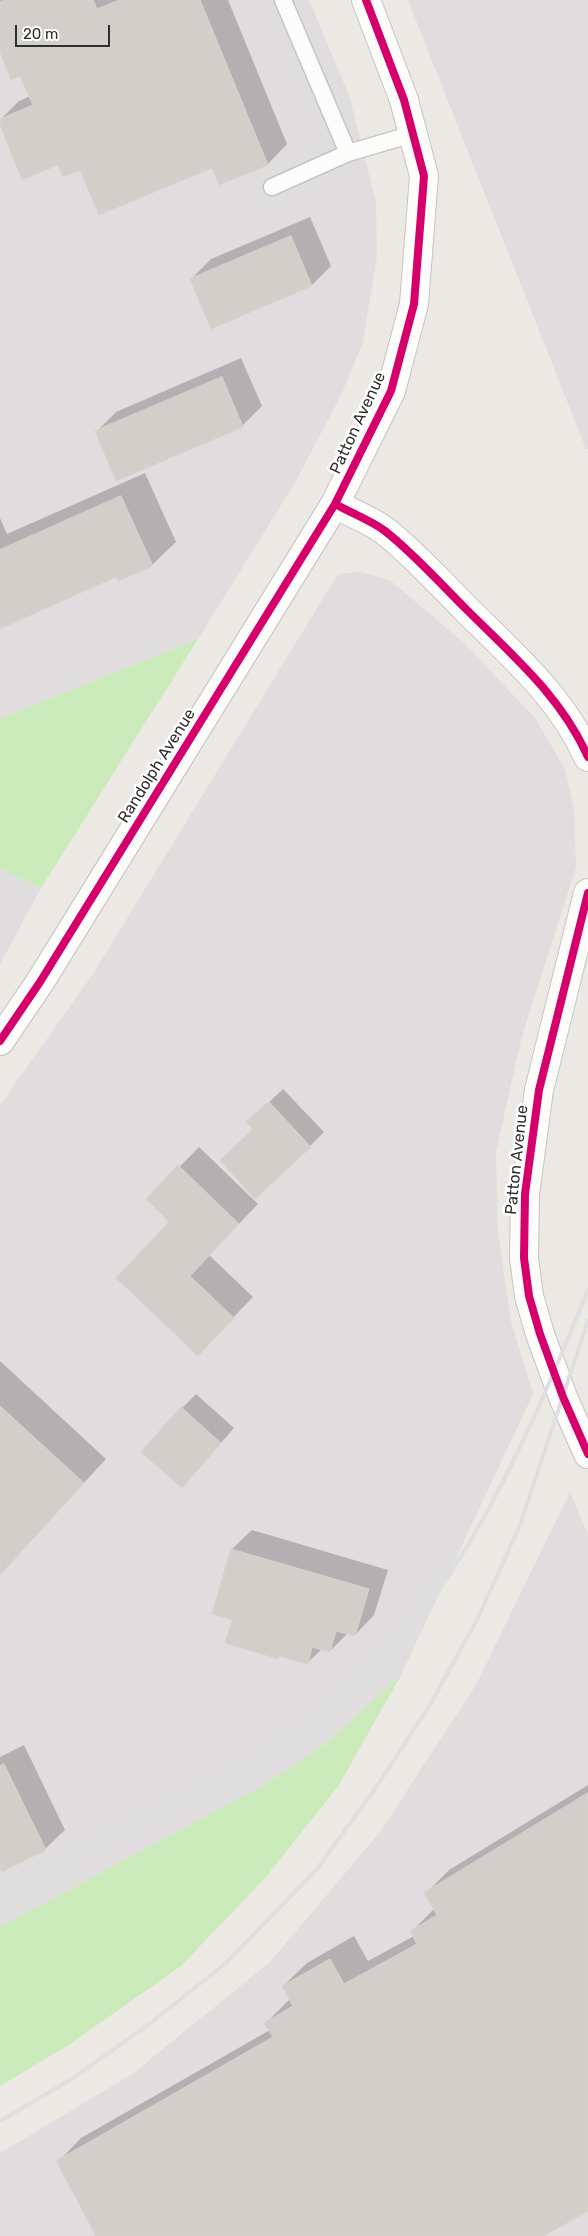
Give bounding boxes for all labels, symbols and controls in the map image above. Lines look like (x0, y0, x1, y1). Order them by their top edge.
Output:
scale bar (18, 15, 112, 47)
text: 20 m (23, 25, 58, 43)
street label: Patton Avenue (326, 369, 390, 477)
street label: Randolph Avenue (114, 705, 200, 827)
street label: Patton Avenue (502, 1104, 532, 1216)

